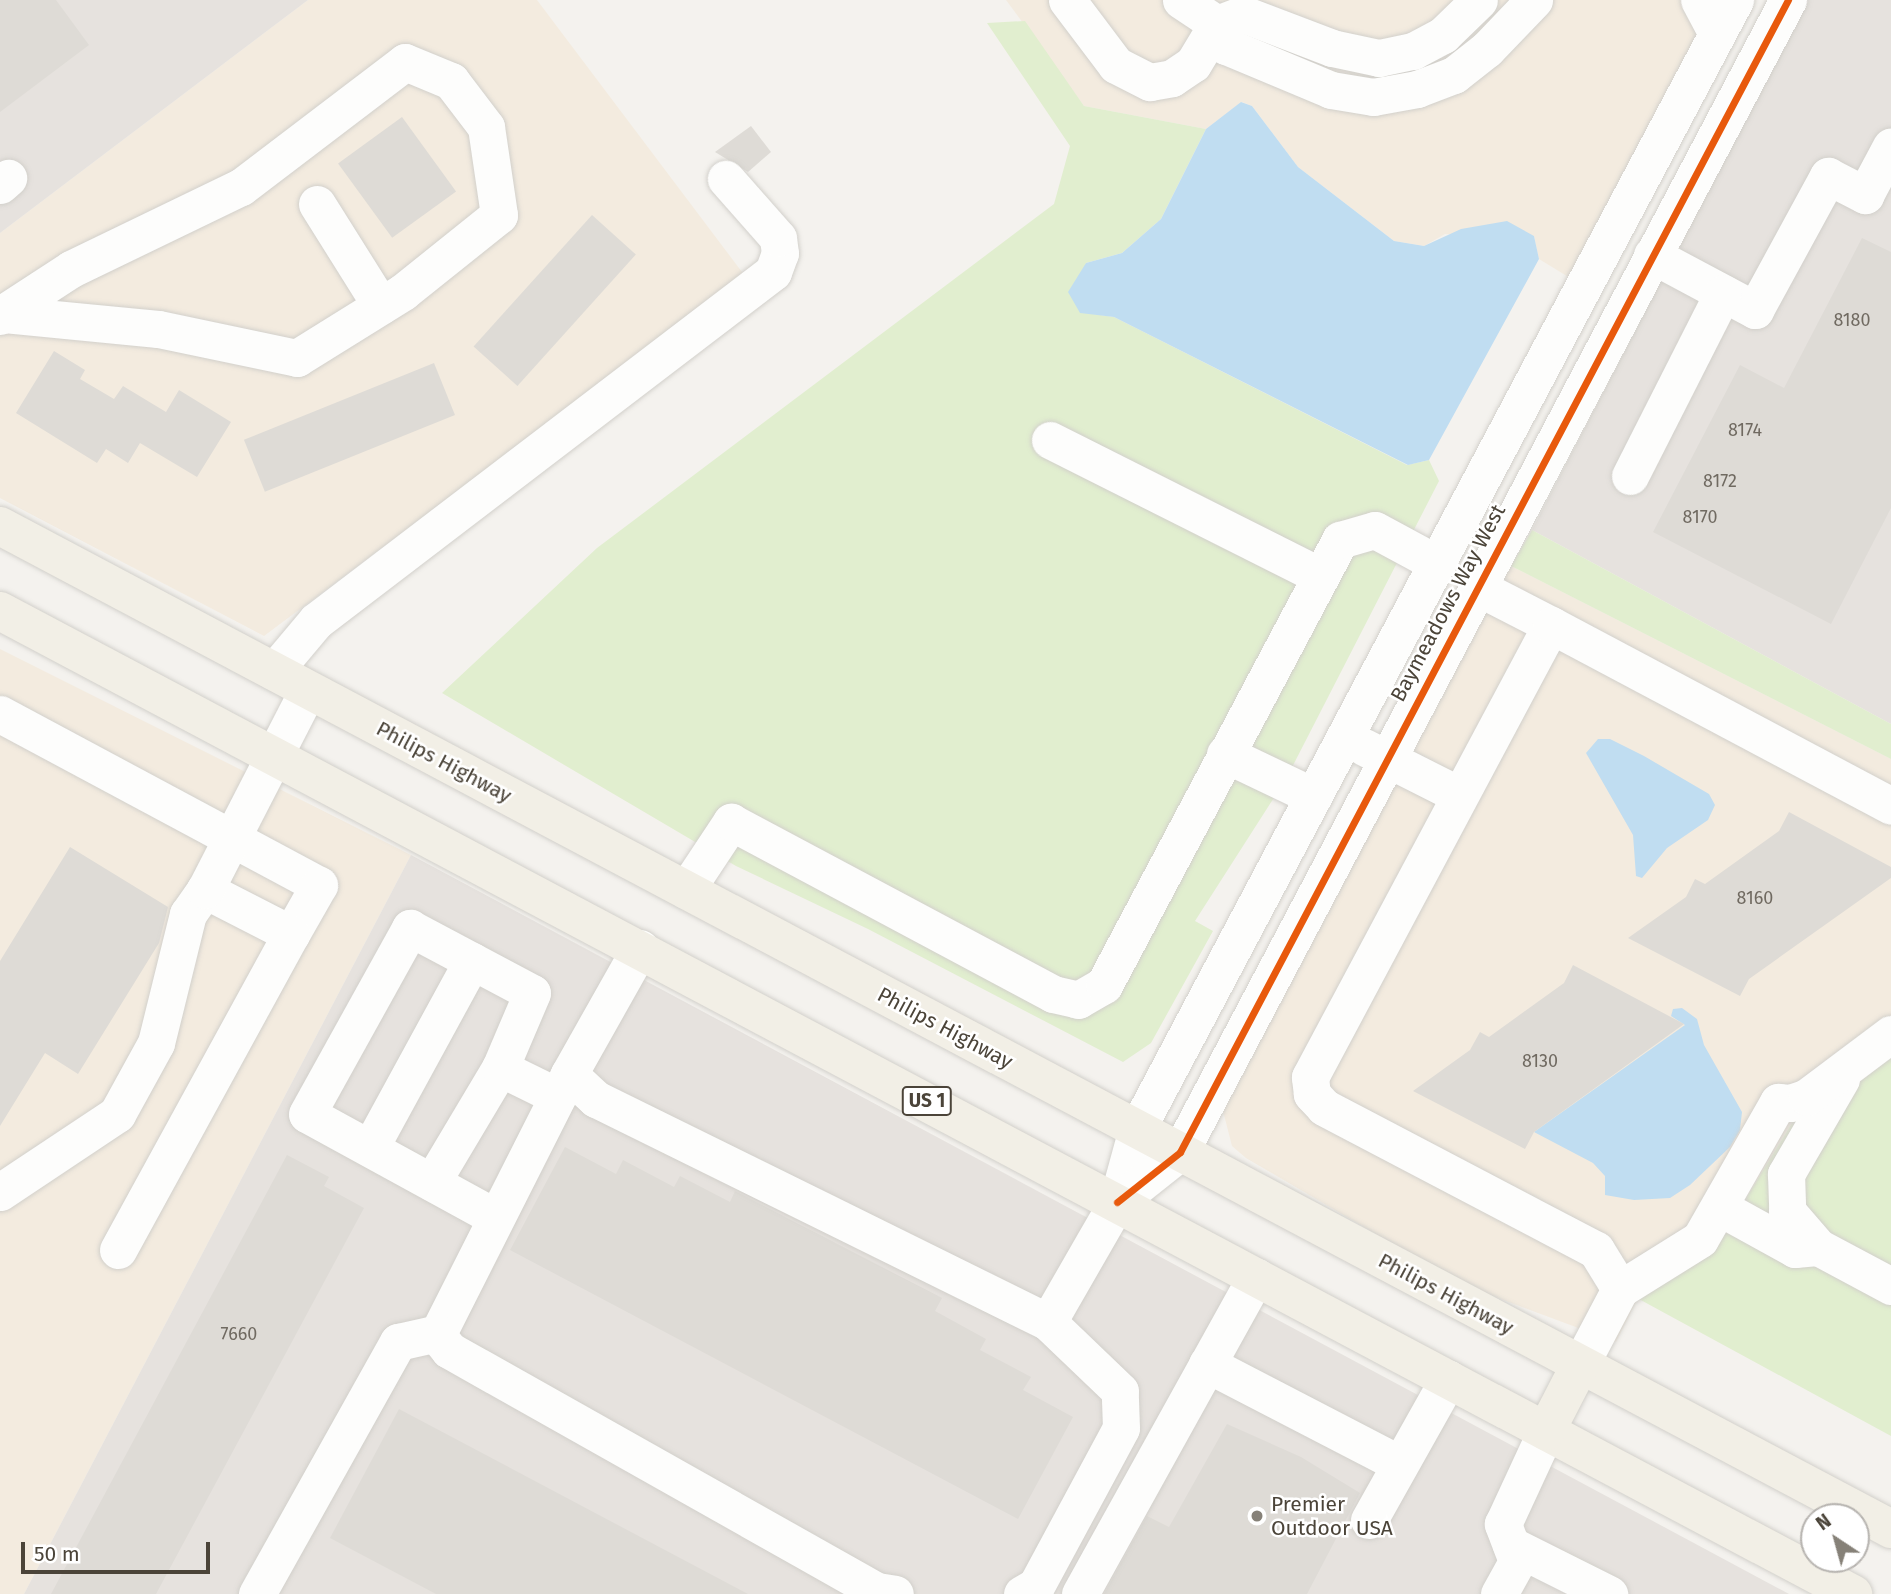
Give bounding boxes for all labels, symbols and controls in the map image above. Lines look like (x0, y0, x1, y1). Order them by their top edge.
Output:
house number: 8180 (1833, 309, 1871, 331)
house number: 8174 (1728, 419, 1762, 441)
house number: 8172 (1703, 470, 1737, 492)
street label: Baymeadows Way West (1385, 500, 1511, 706)
house number: 8170 (1683, 506, 1717, 528)
street label: Philips Highway (372, 716, 516, 808)
house number: 8160 (1737, 887, 1773, 909)
street label: Philips Highway (873, 982, 1017, 1074)
house number: 8130 (1522, 1050, 1558, 1072)
road number: US 1 (901, 1086, 953, 1116)
street label: Philips Highway (1374, 1248, 1518, 1340)
house number: 7660 (221, 1323, 257, 1345)
place label: Premier Outdoor USA (1271, 1491, 1393, 1541)
north arrow (1800, 1503, 1870, 1573)
marker: Premier Outdoor USA (1249, 1508, 1265, 1524)
text: N (1812, 1509, 1835, 1535)
scale bar (24, 1528, 214, 1572)
text: 50 m (34, 1541, 80, 1567)

